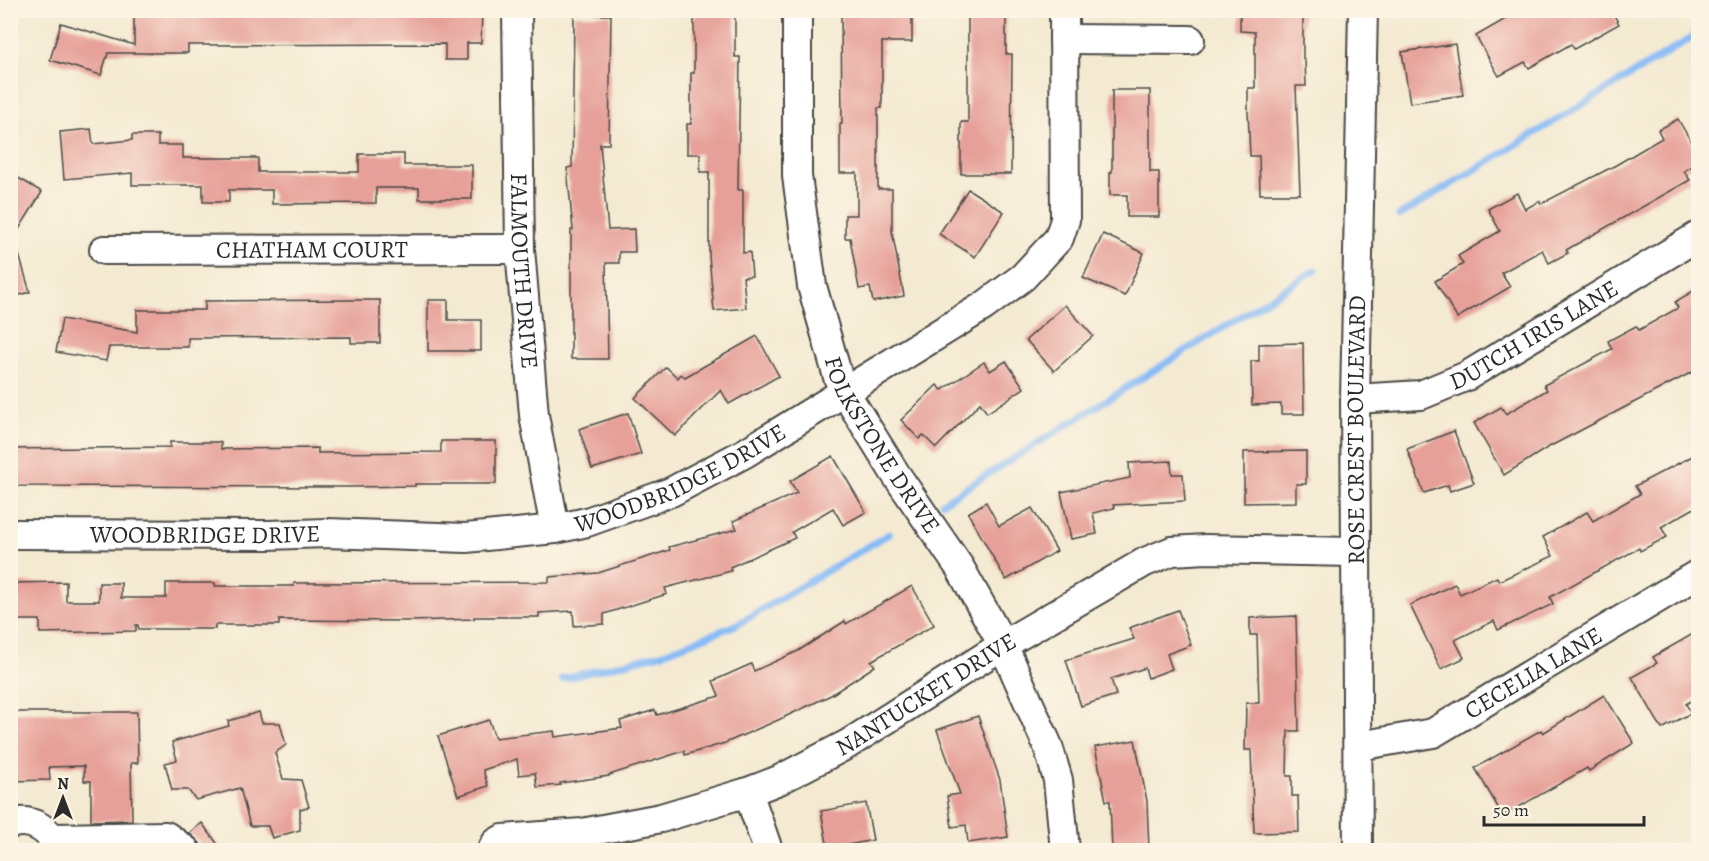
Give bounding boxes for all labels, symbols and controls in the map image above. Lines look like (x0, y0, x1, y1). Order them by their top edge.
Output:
street label: FALMOUTH DRIVE (503, 173, 546, 370)
street label: CHATHAM COURT (216, 233, 408, 266)
street label: DUTCH IRIS LANE (1444, 272, 1624, 398)
street label: ROSE CREST BOULEVARD (1339, 295, 1373, 565)
street label: FOLKSTONE DRIVE (817, 352, 948, 540)
street label: WOODBRIDGE DRIVE (570, 416, 792, 541)
street label: WOODBRIDGE DRIVE (89, 517, 321, 551)
street label: CECELIA LANE (1458, 619, 1608, 727)
street label: NANTUCKET DRIVE (830, 625, 1022, 764)
north arrow (33, 768, 93, 828)
text: N (57, 773, 69, 795)
scale bar (1484, 789, 1644, 827)
text: 50 m (1493, 798, 1529, 822)

